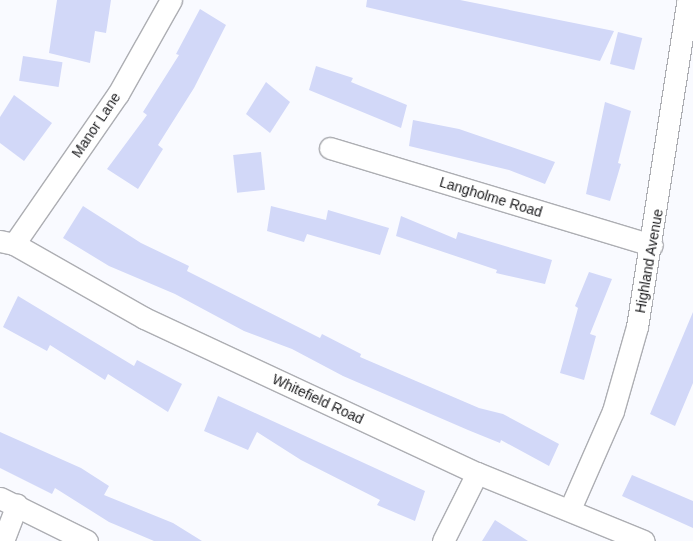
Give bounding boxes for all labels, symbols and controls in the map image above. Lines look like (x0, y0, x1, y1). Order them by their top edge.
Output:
street label: Manor Lane (68, 89, 124, 161)
street label: Langholme Road (438, 173, 544, 221)
street label: Highland Avenue (631, 207, 667, 315)
street label: Whitefield Road (270, 371, 366, 427)

